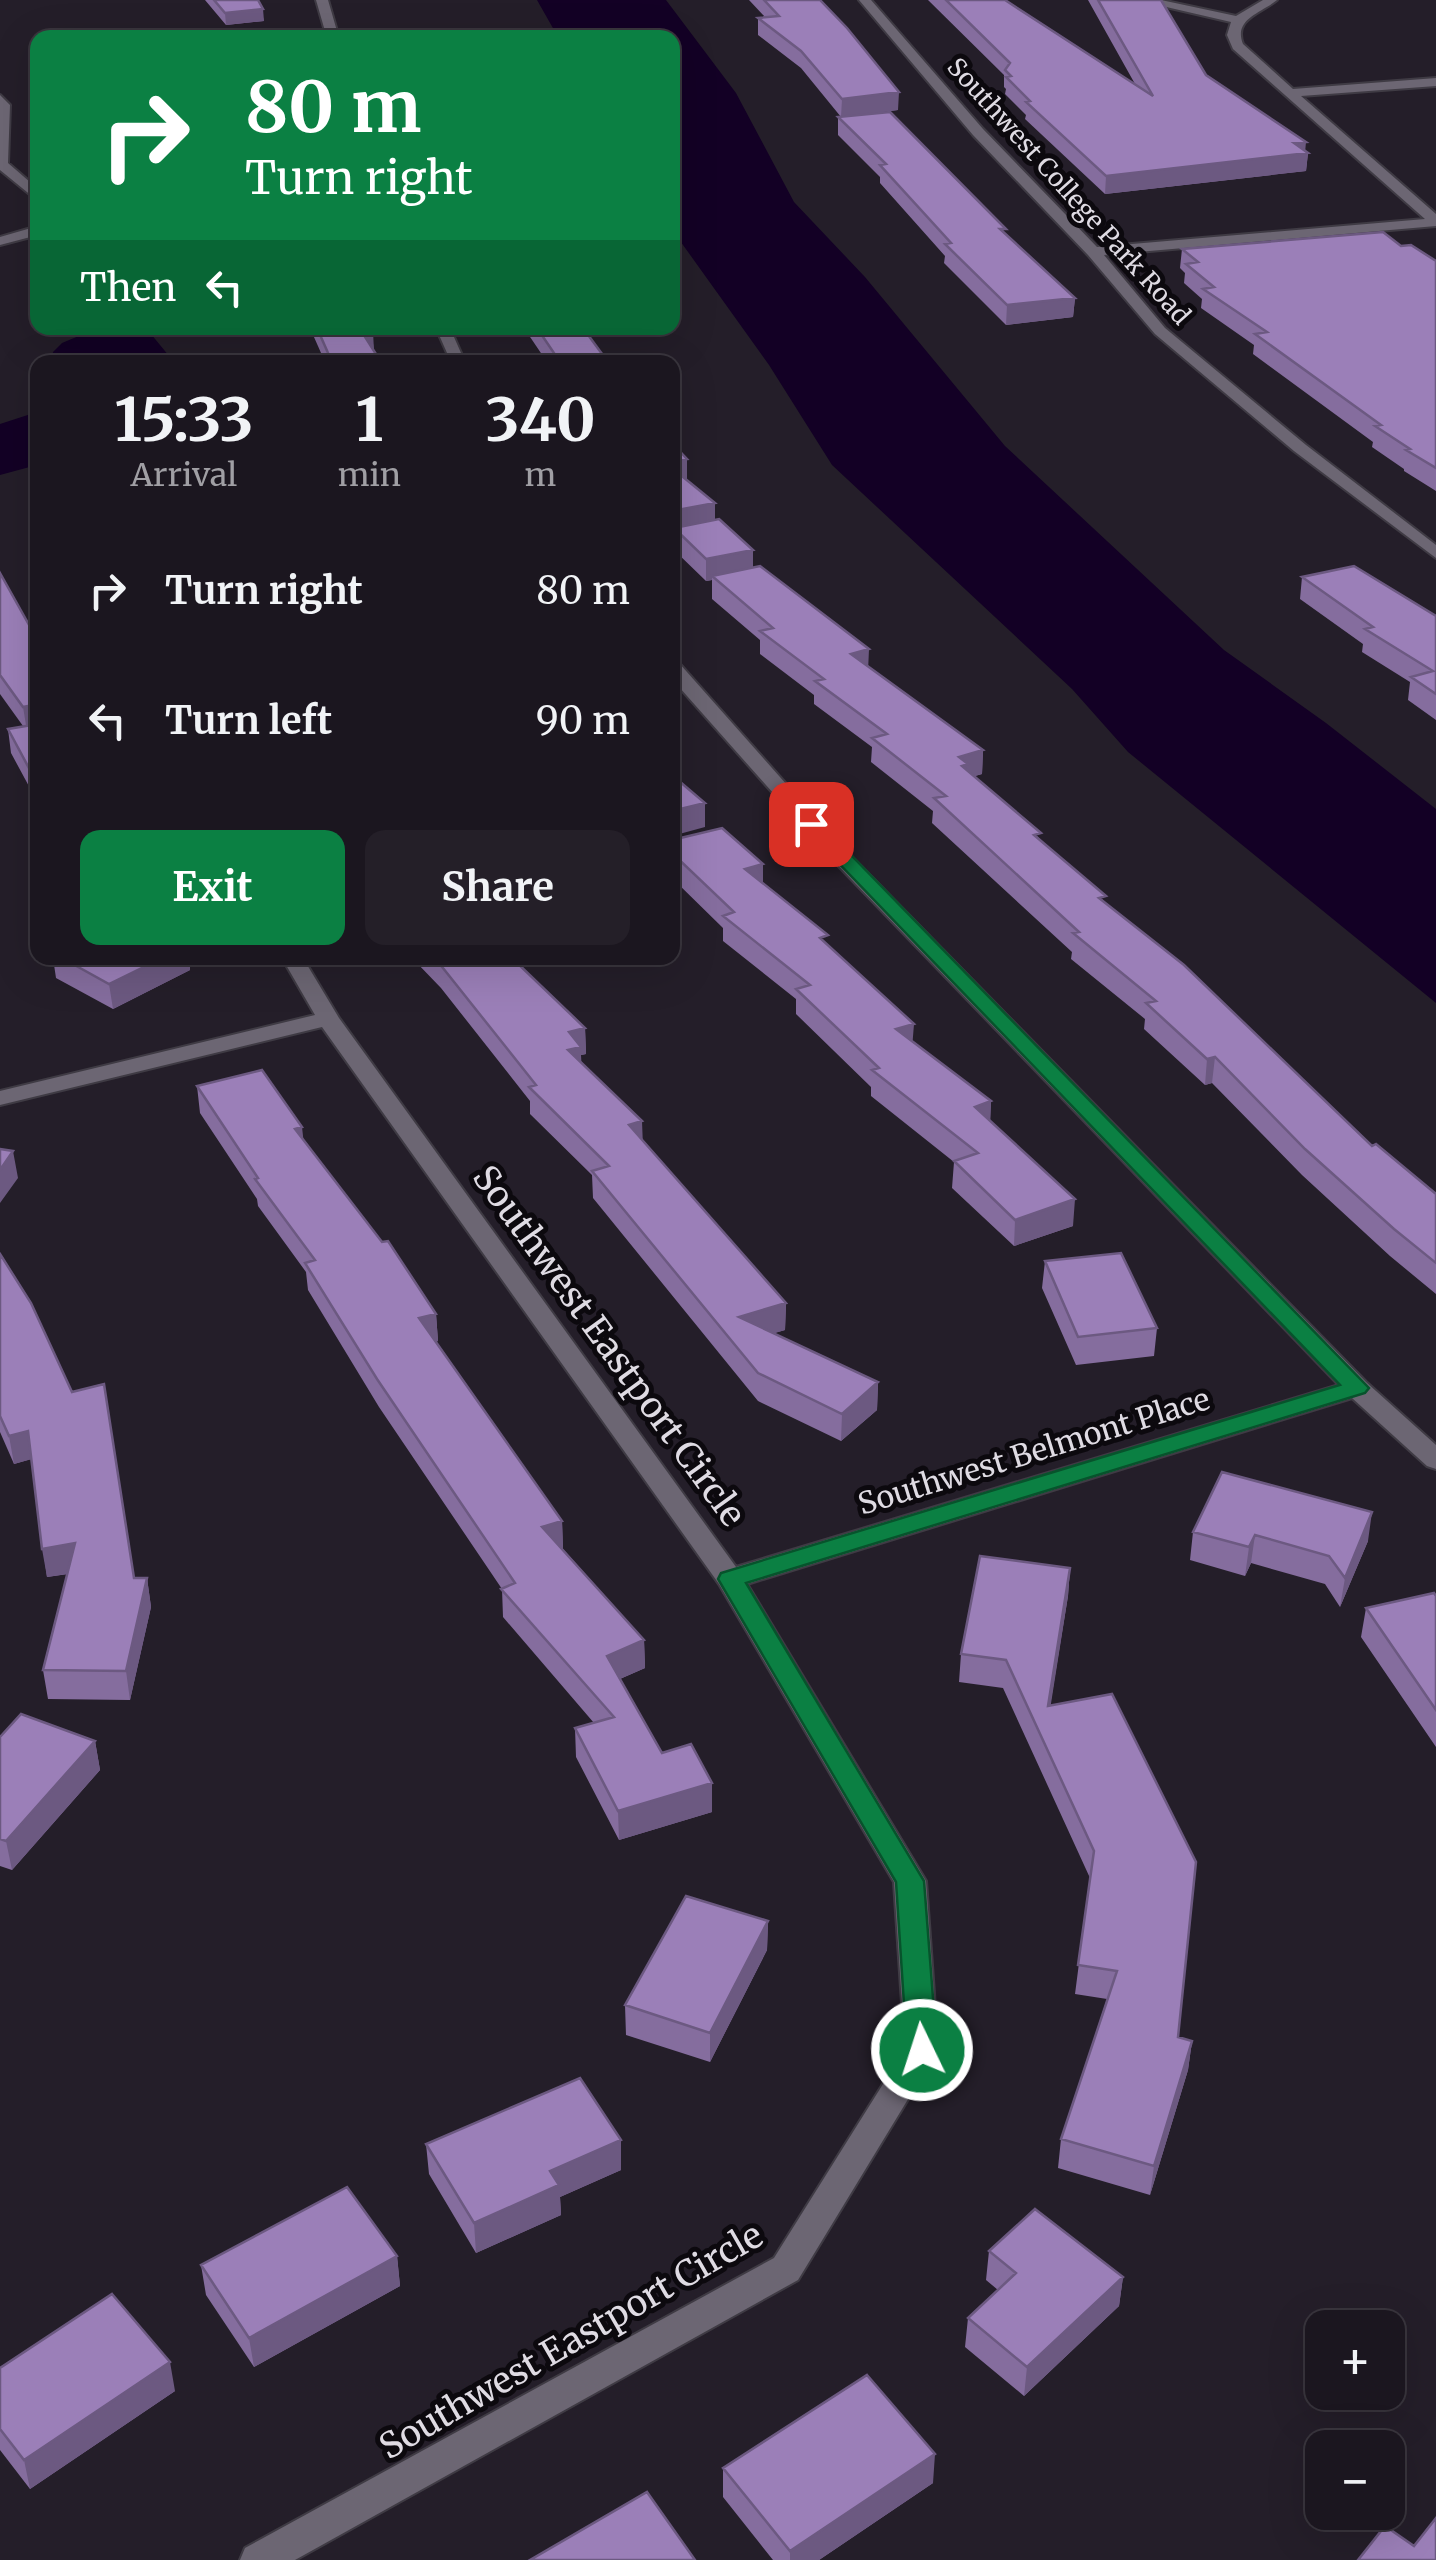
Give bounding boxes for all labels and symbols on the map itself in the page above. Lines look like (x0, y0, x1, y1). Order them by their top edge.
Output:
street label: Southwest College Park Road (941, 51, 1197, 331)
pin (769, 782, 854, 867)
street label: Southwest Eastport Circle (463, 1157, 755, 1535)
street label: Southwest Belmont Place (853, 1379, 1214, 1523)
position arrow (870, 1998, 974, 2102)
street label: Southwest Eastport Circle (372, 2213, 770, 2469)

